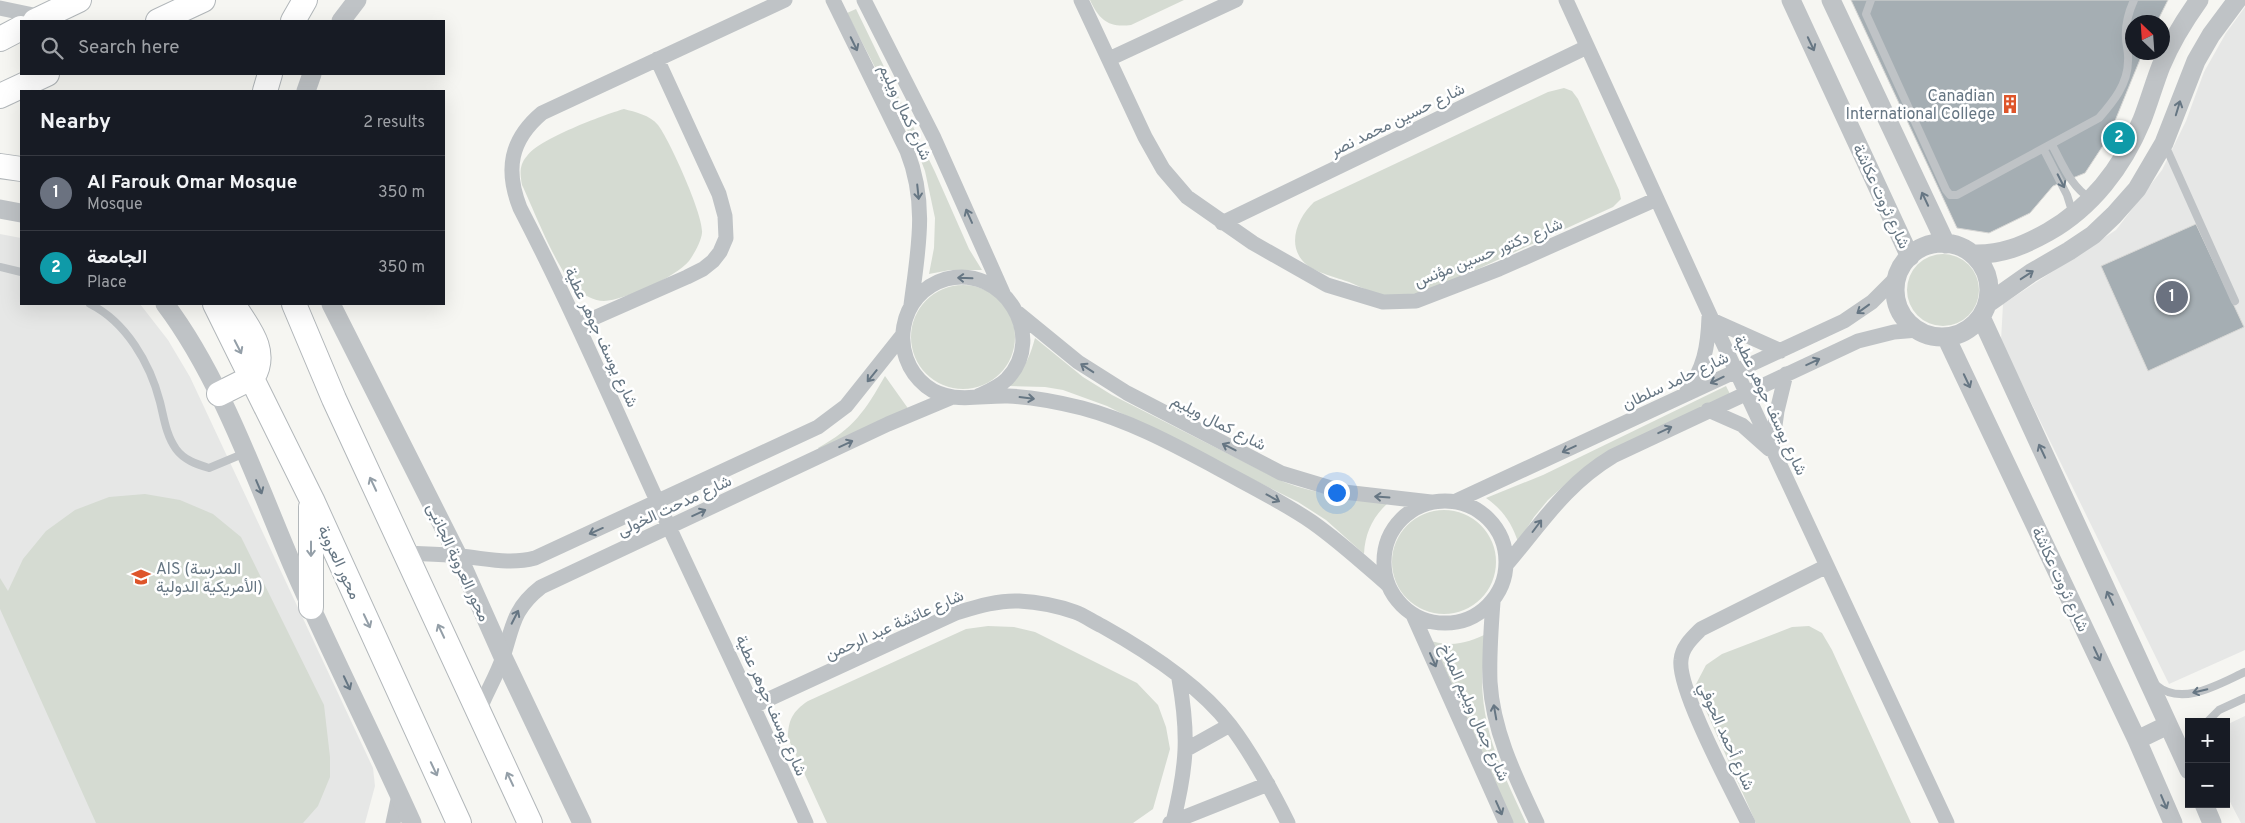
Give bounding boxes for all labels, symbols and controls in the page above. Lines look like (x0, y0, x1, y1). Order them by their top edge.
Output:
north arrow (2125, 15, 2170, 60)
search box (20, 20, 445, 75)
icon: search (38, 34, 66, 62)
text: Search here (78, 36, 180, 60)
one-way arrow (850, 36, 860, 51)
one-way arrow (1807, 36, 1817, 51)
street label: شارع كمال ويليم (873, 62, 935, 164)
street label: شارع حسين محمد نصر (1326, 80, 1468, 162)
place label: Canadian International College (1845, 87, 1995, 125)
building icon: Canadian International College (1999, 93, 2021, 115)
one-way arrow (2173, 100, 2183, 116)
text: Nearby (40, 109, 111, 136)
text: 2 results (363, 113, 425, 133)
pin: 2 (2103, 119, 2135, 157)
street label: شارع ثروت عكاشة (1847, 141, 1913, 252)
text: Al Farouk Omar Mosque (87, 171, 297, 195)
one-way arrow (2056, 174, 2066, 189)
text: 1 (53, 183, 59, 203)
text: 350 m (378, 183, 425, 203)
one-way arrow (913, 184, 923, 200)
one-way arrow (1920, 192, 1929, 207)
text: Mosque (87, 195, 143, 215)
one-way arrow (963, 209, 973, 224)
street label: شارع دكتور حسين مؤنس (1412, 215, 1566, 293)
text: الجامعة (87, 246, 147, 270)
text: 2 (51, 258, 61, 278)
text: 350 m (378, 258, 425, 278)
street label: شارع يوسف جوهر عطية (559, 265, 641, 411)
one-way arrow (2019, 270, 2033, 280)
text: Place (87, 273, 127, 293)
one-way arrow (957, 274, 973, 283)
pin: 1 (2156, 278, 2188, 316)
one-way arrow (1856, 304, 1870, 314)
street label: شارع يوسف جوهر عطية (1728, 333, 1810, 479)
one-way arrow (234, 339, 243, 354)
street label: شارع حامد سلطان (1619, 348, 1732, 415)
one-way arrow (1805, 356, 1820, 366)
one-way arrow (1081, 362, 1095, 372)
one-way arrow (866, 369, 877, 382)
one-way arrow (1963, 373, 1972, 388)
one-way arrow (1709, 375, 1724, 385)
street label: شارع كمال ويليم (1167, 391, 1269, 456)
one-way arrow (1019, 393, 1035, 403)
one-way arrow (1658, 425, 1673, 435)
one-way arrow (838, 438, 853, 448)
one-way arrow (1222, 442, 1237, 451)
one-way arrow (1562, 444, 1577, 454)
one-way arrow (2037, 444, 2046, 459)
street label: شارع مدحت الخولى (615, 472, 735, 542)
one-way arrow (367, 477, 377, 492)
one-way arrow (255, 479, 265, 494)
your location (1324, 480, 1350, 506)
one-way arrow (1374, 493, 1390, 502)
one-way arrow (1265, 494, 1279, 504)
street label: محور العروبة الجانبى (421, 500, 493, 625)
one-way arrow (691, 507, 706, 517)
one-way arrow (1532, 520, 1543, 533)
street label: محور العروبة (312, 523, 364, 603)
street label: شارع ثروت عكاشة (2026, 524, 2092, 635)
one-way arrow (589, 526, 604, 536)
one-way arrow (306, 540, 316, 557)
place label: AIS (المدرسة الأمريكية الدولية) (156, 560, 263, 598)
school or university icon: AIS (المدرسة الأمريكية الدولية) (130, 566, 152, 588)
street label: شارع عائشة عبد الرحمن (822, 586, 967, 665)
one-way arrow (2104, 591, 2114, 606)
one-way arrow (511, 610, 520, 625)
one-way arrow (362, 613, 372, 628)
one-way arrow (436, 624, 445, 639)
street label: شارع يوسف جوهر عطية (730, 632, 810, 779)
street label: شارع جمال ويليم الملاخ (1434, 641, 1513, 785)
one-way arrow (2092, 647, 2102, 662)
one-way arrow (1428, 652, 1438, 667)
one-way arrow (342, 675, 352, 690)
street label: شارع أحمد الحوفي (1691, 680, 1758, 795)
one-way arrow (2193, 687, 2209, 696)
one-way arrow (1490, 705, 1500, 721)
map controls (2185, 718, 2230, 808)
button: + (2185, 718, 2230, 763)
one-way arrow (429, 761, 439, 776)
button: − (2185, 763, 2230, 808)
one-way arrow (504, 772, 514, 787)
one-way arrow (2160, 794, 2170, 809)
one-way arrow (1495, 800, 1505, 815)

